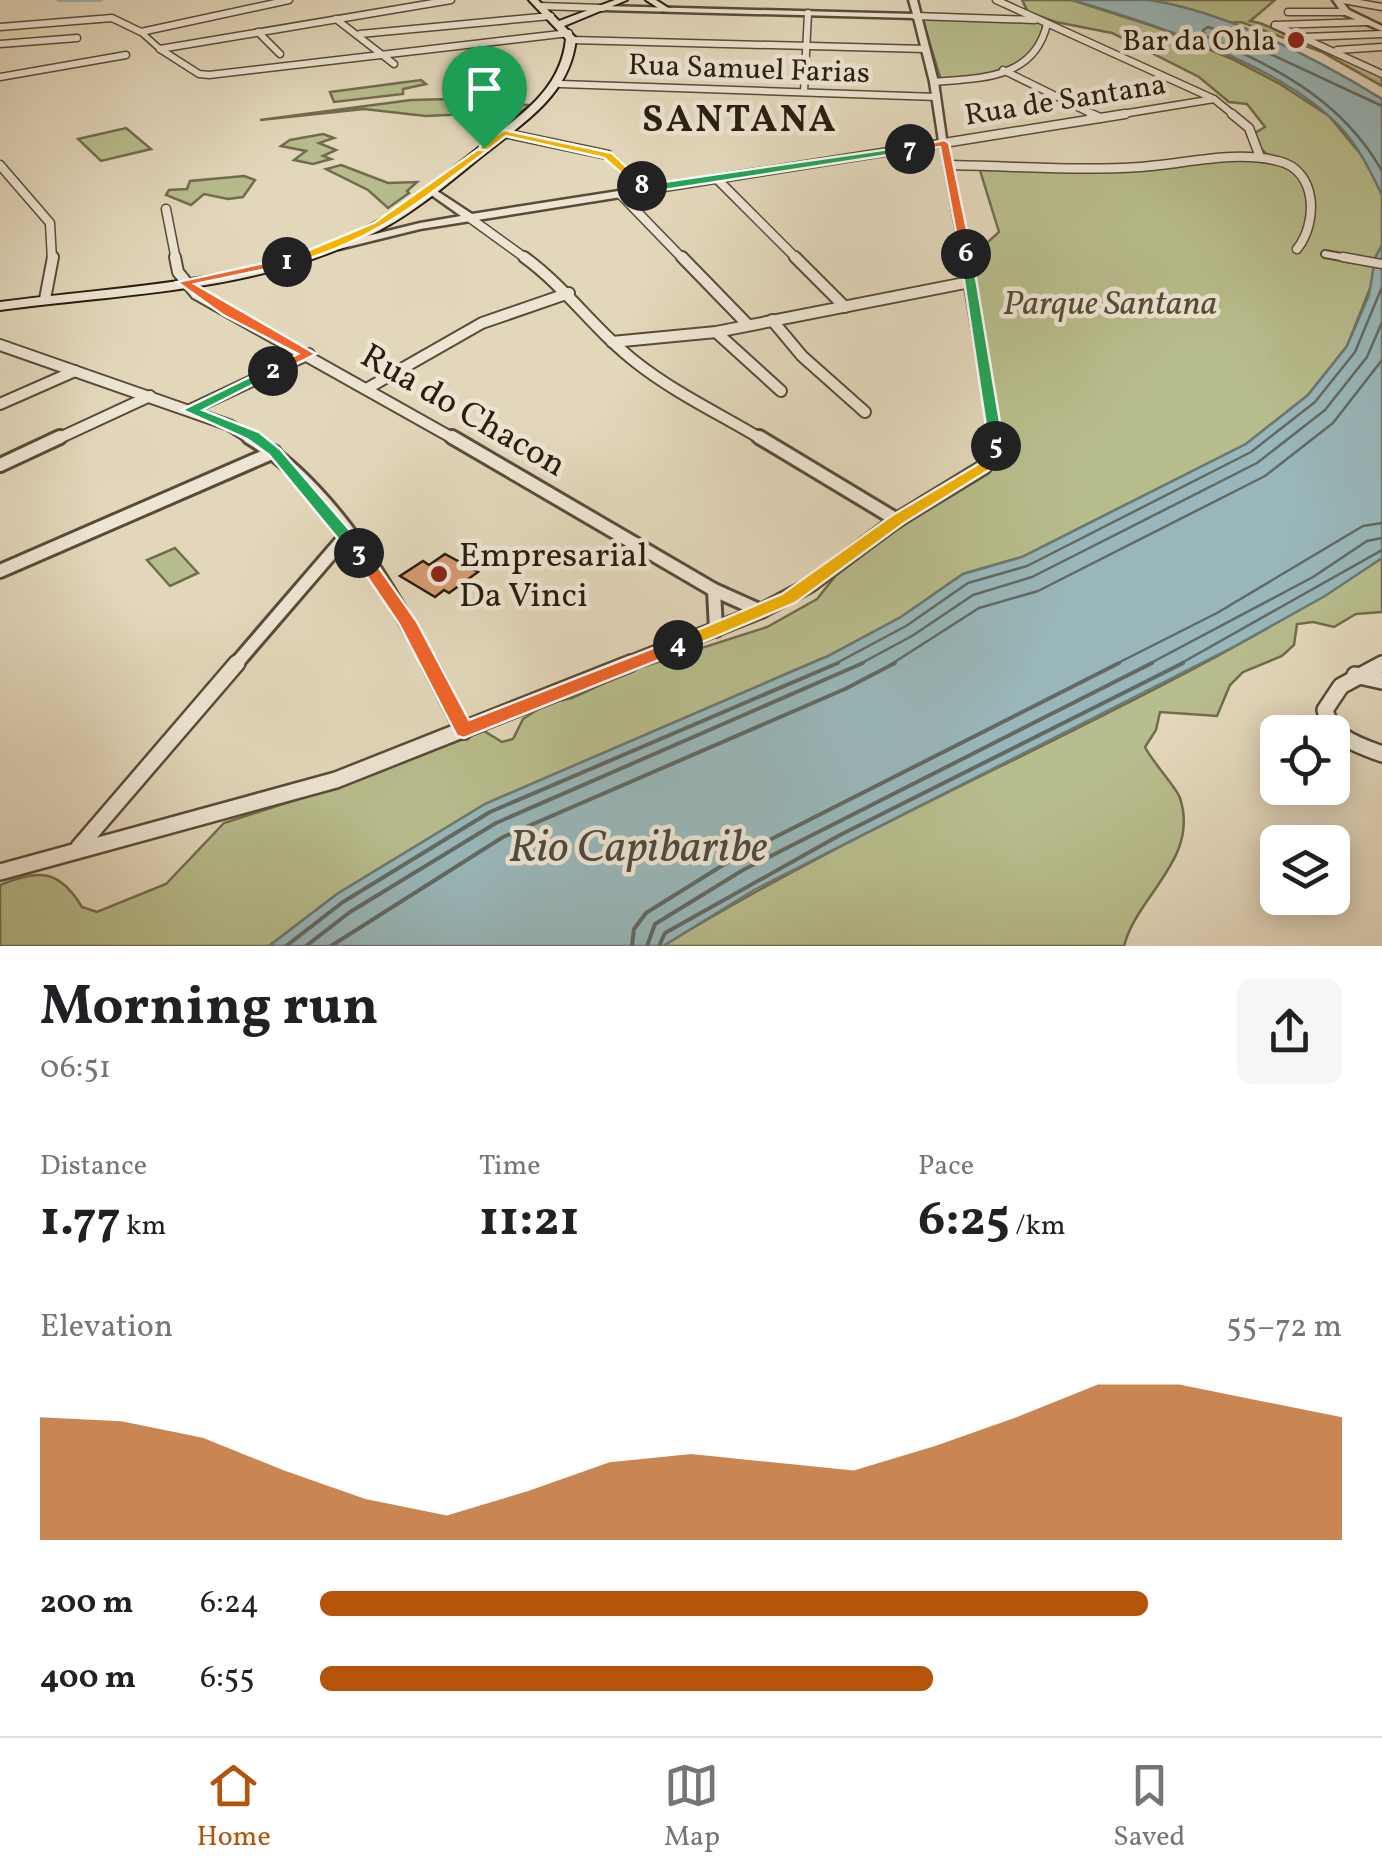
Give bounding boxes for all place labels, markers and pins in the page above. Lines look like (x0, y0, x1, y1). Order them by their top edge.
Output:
place label: Bar da Ohla (1122, 21, 1276, 63)
marker: Bar da Ohla (1285, 29, 1307, 51)
pin (442, 46, 527, 149)
pin: 7 (885, 124, 935, 174)
pin: 8 (617, 161, 667, 211)
pin: 6 (941, 229, 991, 279)
pin: 1 (262, 237, 312, 287)
pin: 2 (248, 346, 298, 396)
pin: 5 (971, 421, 1021, 471)
pin: 3 (334, 528, 384, 578)
place label: Empresarial Da Vinci (459, 533, 648, 621)
marker: Empresarial Da Vinci (428, 563, 450, 585)
pin: 4 (653, 620, 703, 670)

